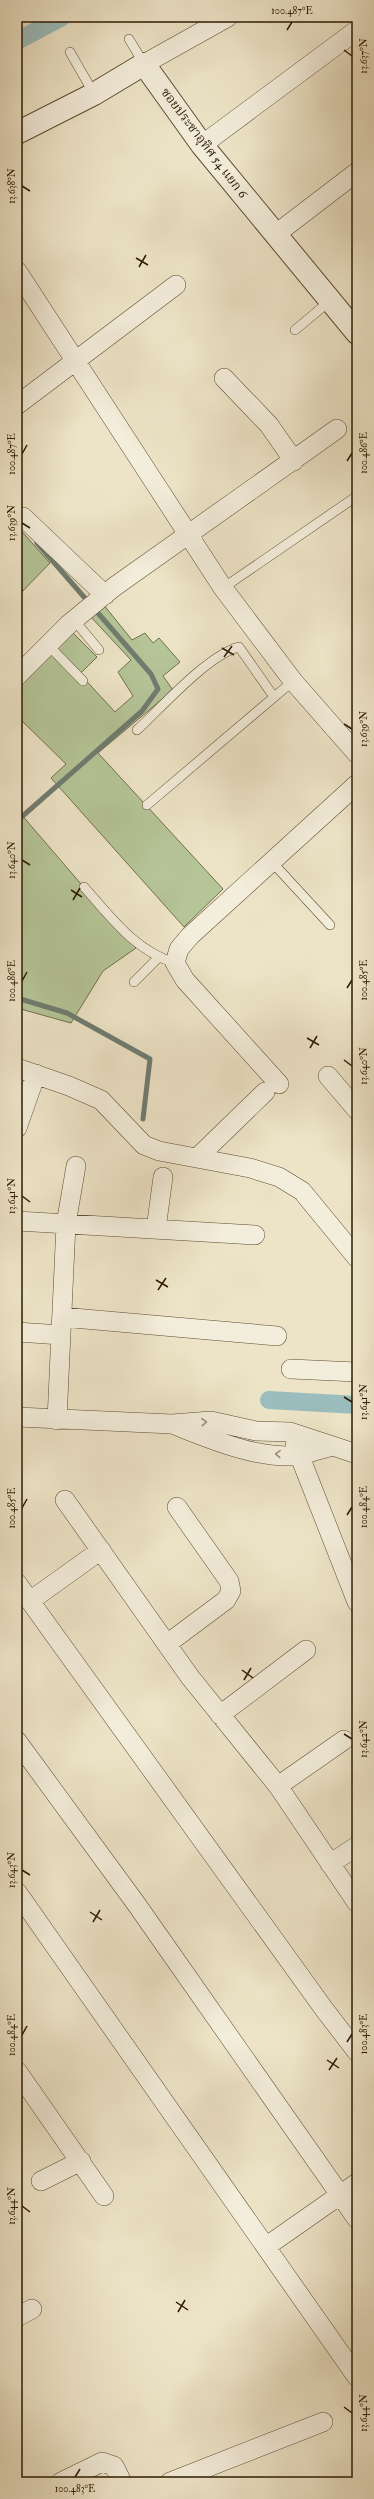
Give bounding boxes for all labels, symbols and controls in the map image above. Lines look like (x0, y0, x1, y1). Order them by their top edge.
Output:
text: 100.487°E (271, 5, 313, 17)
text: 13.637°N (358, 38, 370, 74)
street label: ซอยประชาอุทิศ 54 แยก 6 (157, 85, 252, 202)
text: 13.638°N (6, 168, 18, 204)
text: 100.486°E (358, 432, 370, 474)
text: 100.487°E (6, 433, 18, 475)
text: 13.639°N (6, 505, 18, 541)
text: 13.639°N (358, 711, 370, 747)
text: 13.640°N (6, 841, 18, 879)
text: 100.485°E (358, 959, 370, 1001)
text: 100.486°E (6, 960, 18, 1002)
text: 13.640°N (358, 1047, 370, 1085)
text: 13.641°N (6, 1178, 18, 1214)
text: 13.641°N (358, 1384, 370, 1420)
one-way arrow (201, 1417, 207, 1426)
one-way arrow (275, 1450, 281, 1459)
text: 100.484°E (358, 1486, 370, 1528)
text: 100.485°E (6, 1487, 18, 1529)
text: 13.642°N (358, 1720, 370, 1758)
text: 13.643°N (6, 1852, 18, 1888)
text: 100.484°E (6, 2014, 18, 2056)
text: 100.483°E (358, 2014, 370, 2054)
text: 13.644°N (6, 2187, 18, 2225)
text: 13.644°N (358, 2394, 370, 2432)
text: 100.483°E (55, 2483, 95, 2495)

